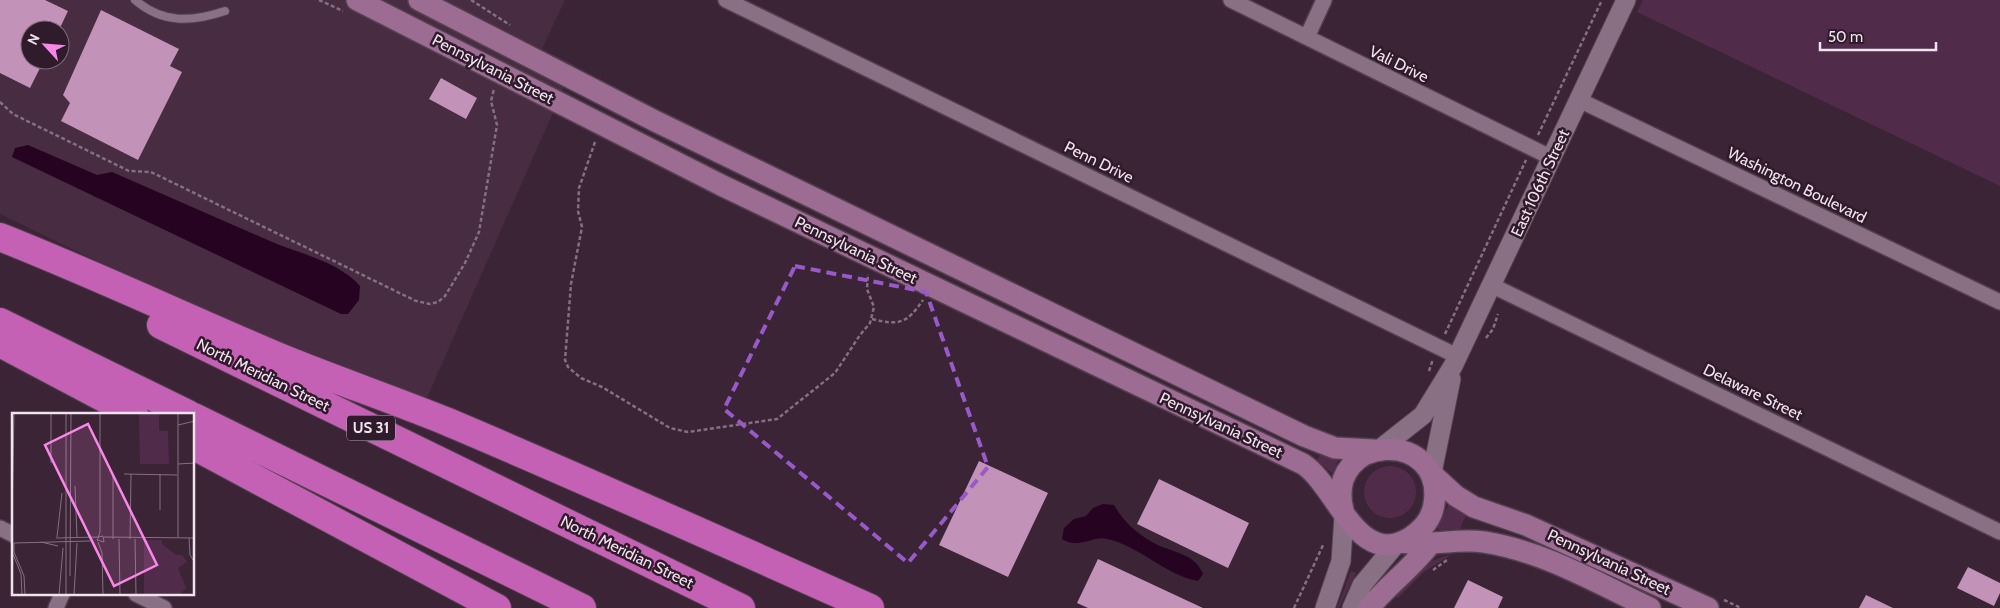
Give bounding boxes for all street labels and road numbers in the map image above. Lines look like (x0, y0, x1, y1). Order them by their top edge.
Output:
street label: Pennsylvania Street (429, 30, 557, 108)
street label: Vali Drive (1366, 42, 1432, 86)
street label: East 106th Street (1507, 126, 1573, 240)
street label: Penn Drive (1061, 137, 1137, 187)
street label: Washington Boulevard (1724, 143, 1870, 227)
street label: Pennsylvania Street (792, 212, 921, 288)
street label: North Meridian Street (193, 335, 333, 416)
street label: Delaware Street (1700, 360, 1806, 424)
street label: Pennsylvania Street (1156, 388, 1286, 462)
road number: US 31 (347, 416, 395, 440)
street label: North Meridian Street (557, 512, 697, 593)
street label: Pennsylvania Street (1544, 525, 1674, 599)

